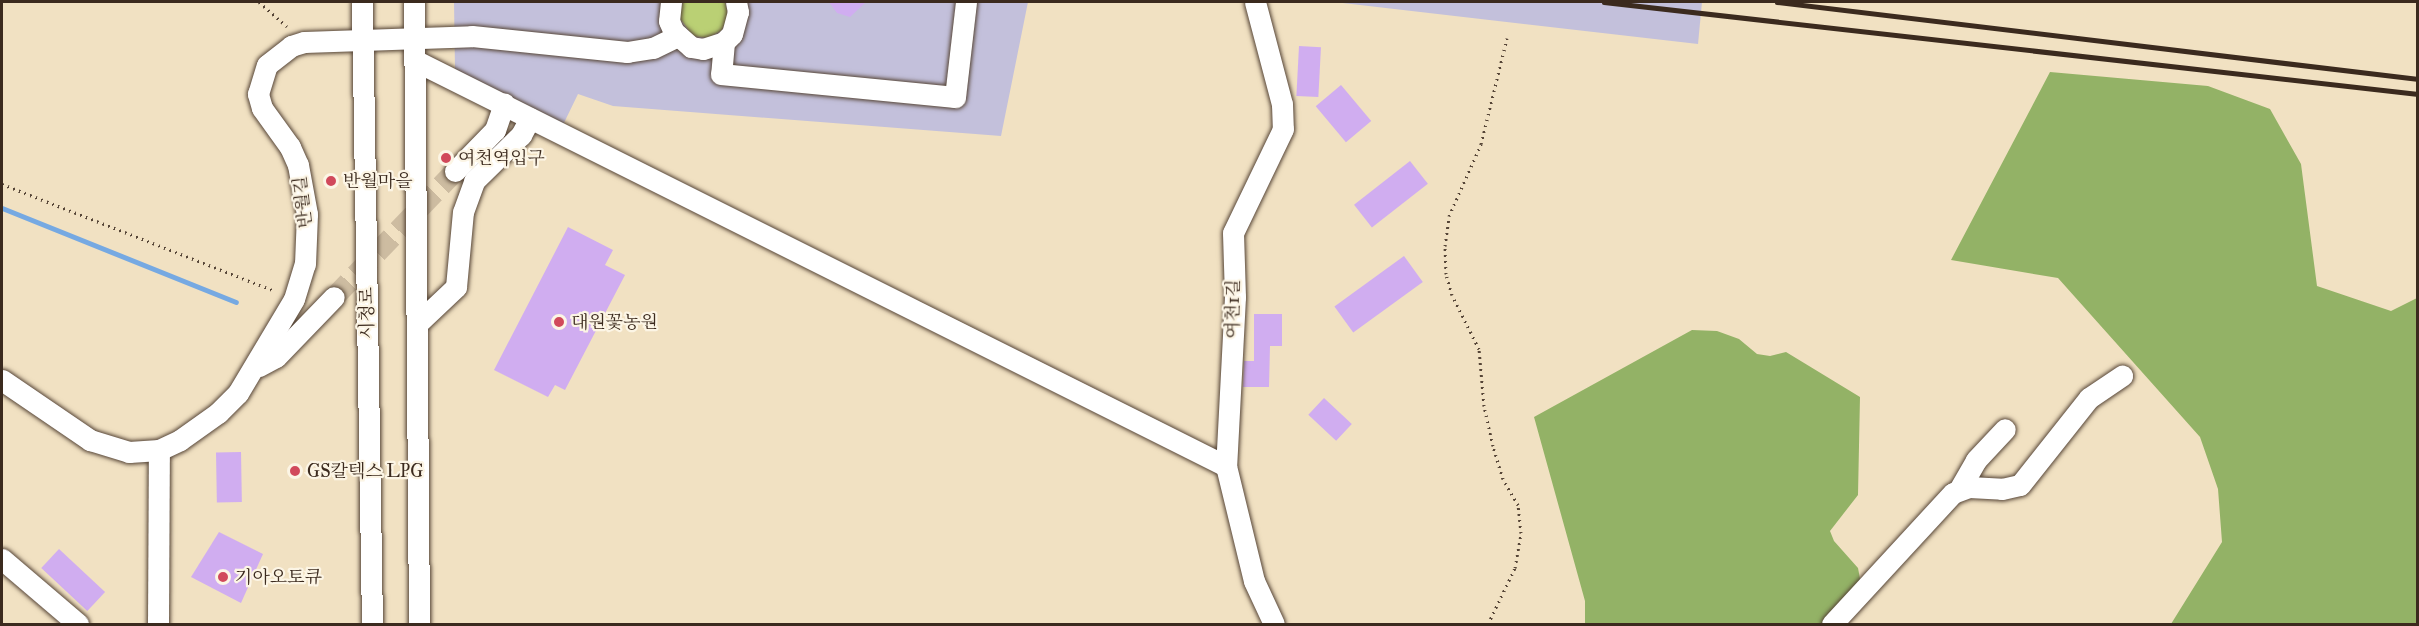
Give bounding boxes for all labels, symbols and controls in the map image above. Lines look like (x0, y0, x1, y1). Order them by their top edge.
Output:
place label: 여천역입구 (458, 147, 545, 169)
marker: 여천역입구 (439, 151, 453, 165)
place label: 반월마을 (343, 170, 413, 192)
marker: 반월마을 (324, 174, 338, 188)
street label: 반월길 (289, 175, 317, 229)
street label: 여천1길 (1222, 279, 1244, 339)
street label: 시청로 (356, 287, 378, 339)
place label: 대원꽃농원 (571, 311, 658, 333)
marker: 대원꽃농원 (552, 315, 566, 329)
place label: GS칼텍스 LPG (307, 460, 423, 482)
marker: GS칼텍스 LPG (288, 464, 302, 478)
place label: 기아오토큐 (235, 566, 322, 588)
marker: 기아오토큐 (216, 570, 230, 584)

